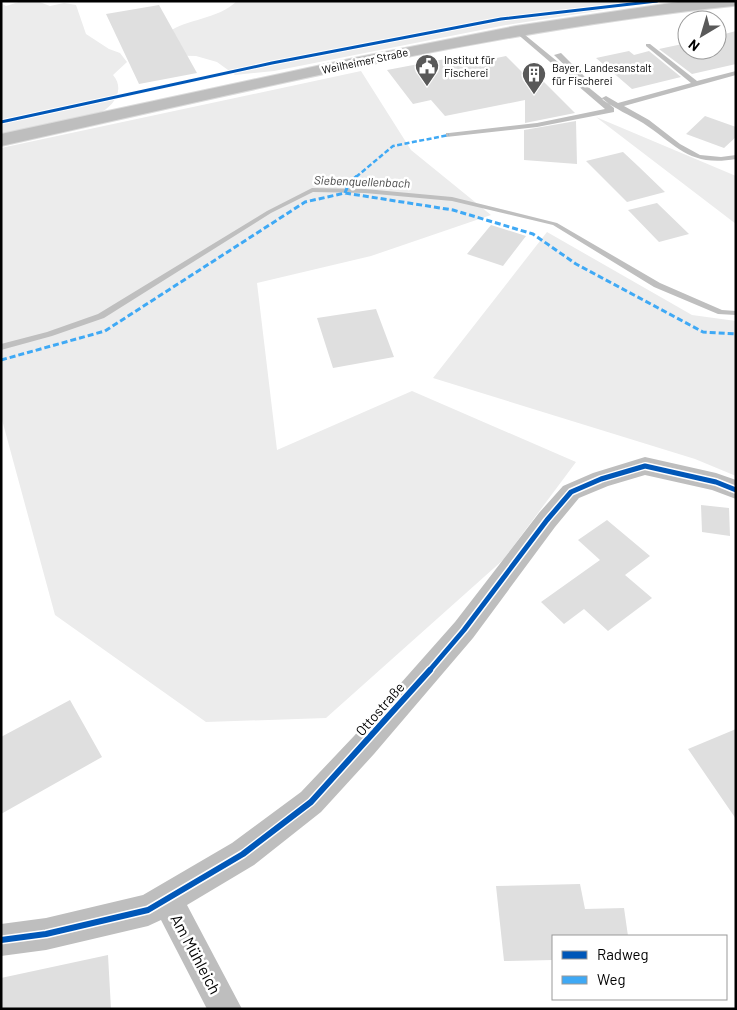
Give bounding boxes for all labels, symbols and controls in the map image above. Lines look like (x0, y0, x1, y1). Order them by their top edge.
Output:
north arrow (677, 10, 727, 60)
text: N (685, 36, 703, 55)
street label: Weilheimer Straße (321, 45, 409, 76)
public building icon: Institut für Fischerei (414, 53, 440, 87)
place label: Institut für Fischerei (444, 53, 495, 79)
building icon: Bayer. Landesanstalt für Fischerei (521, 61, 547, 95)
place label: Bayer. Landesanstalt für Fischerei (552, 61, 652, 87)
water label: Siebenquellenbach (314, 172, 410, 190)
street label: Ottostraße (352, 678, 408, 739)
street label: Am Mühleich (167, 910, 226, 997)
legend (552, 935, 727, 1000)
text: Radweg (597, 945, 649, 963)
text: Weg (597, 970, 625, 988)

